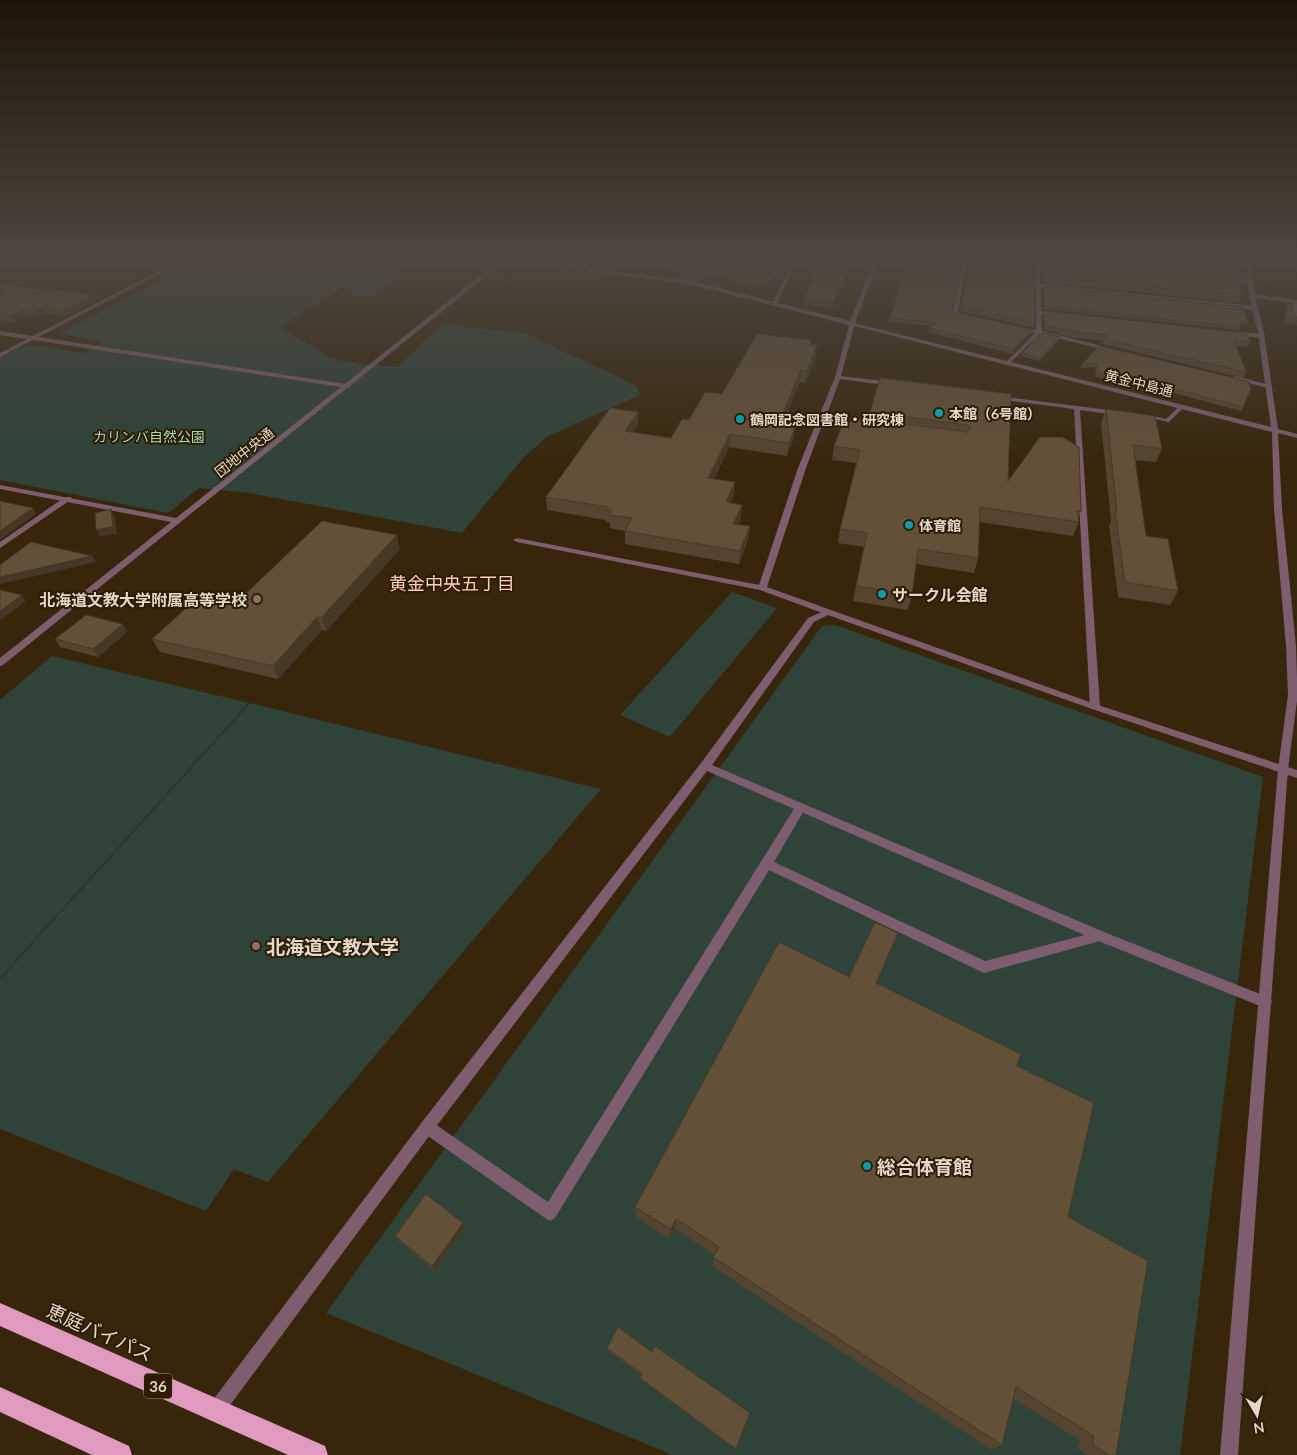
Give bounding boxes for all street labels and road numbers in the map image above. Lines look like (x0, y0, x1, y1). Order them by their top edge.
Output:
street label: 黄金中島通 (1103, 366, 1175, 400)
street label: 団地中央通 (211, 424, 277, 480)
street label: 恵庭バイパス (43, 1298, 157, 1366)
road number: 36 (144, 1374, 172, 1398)

